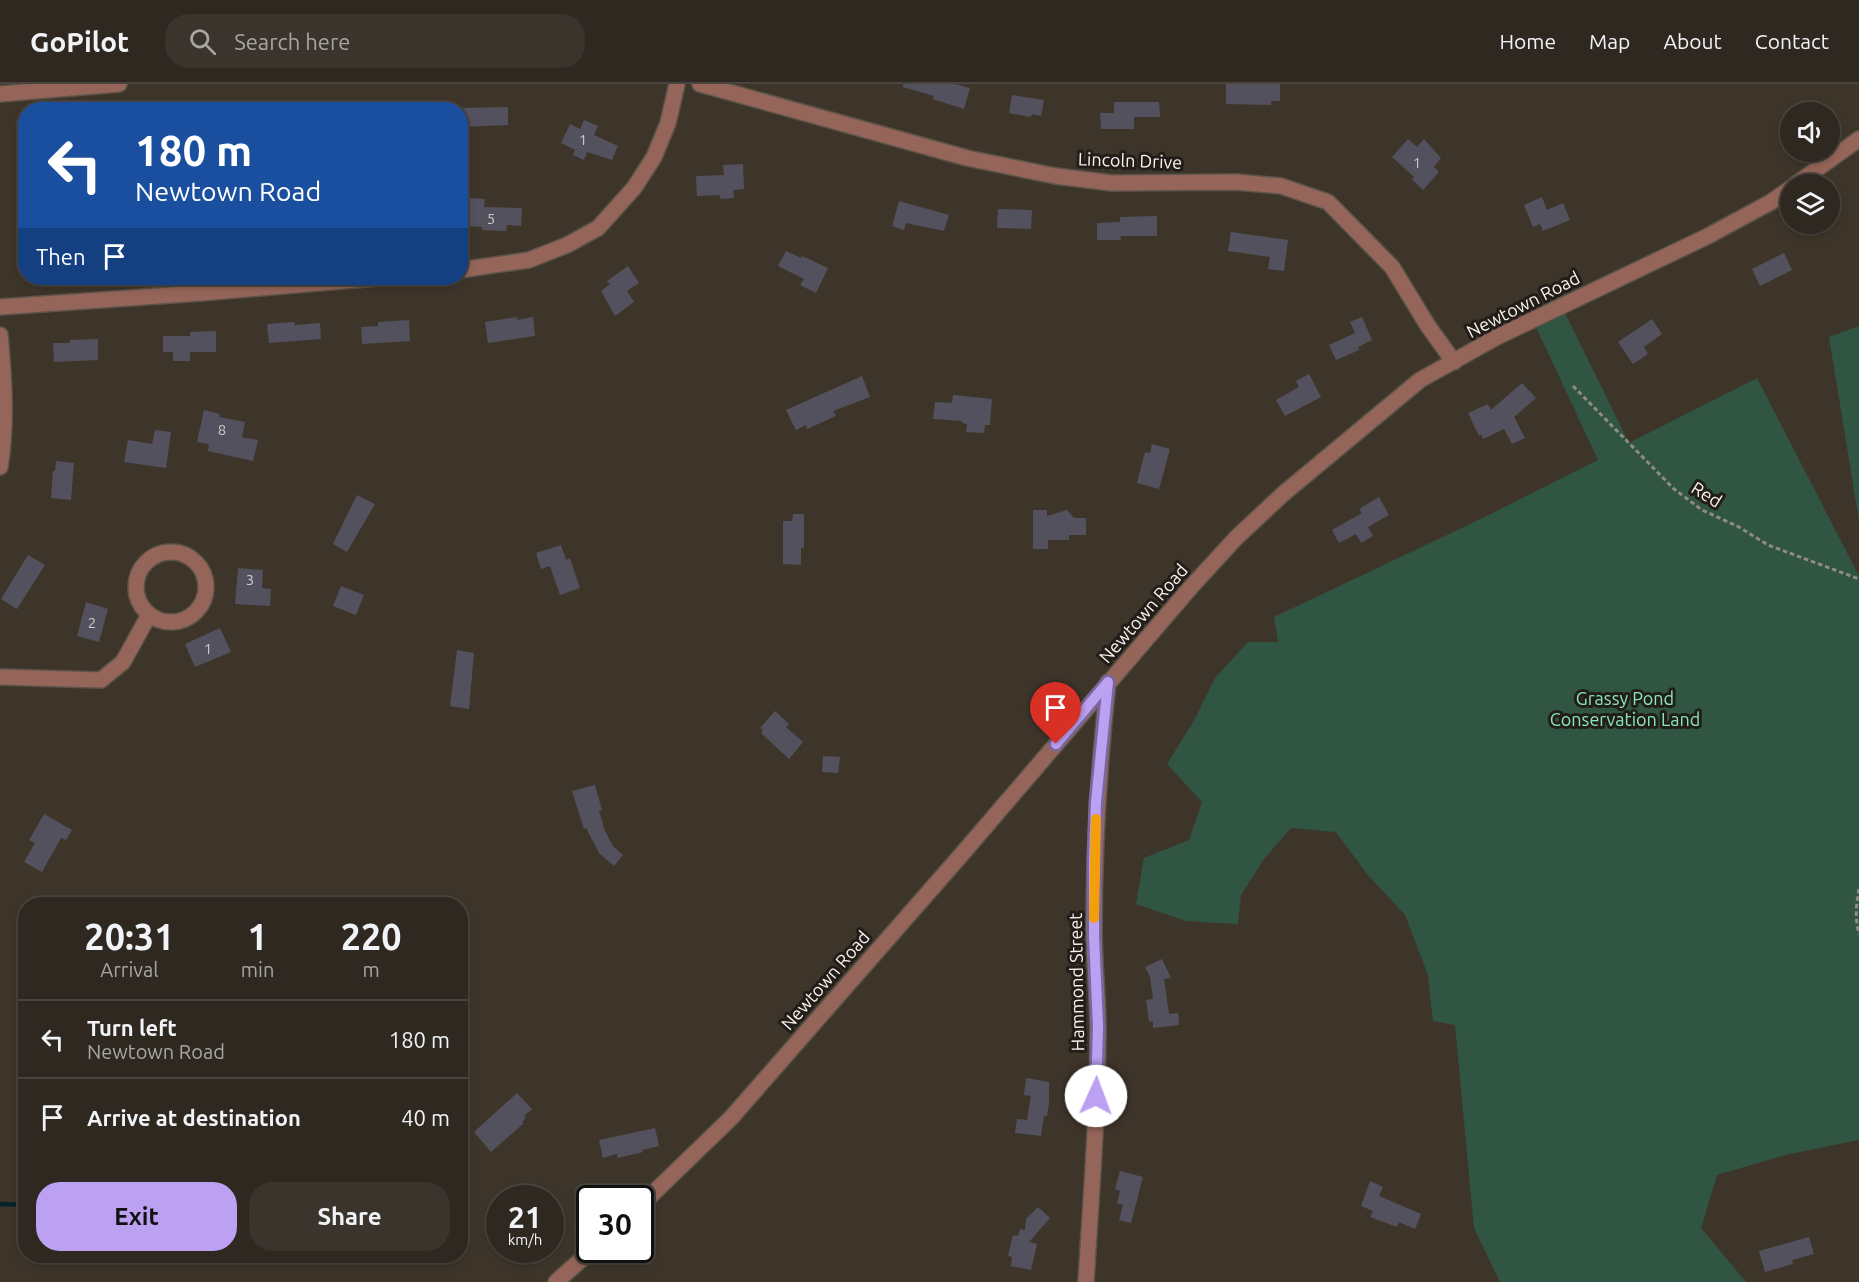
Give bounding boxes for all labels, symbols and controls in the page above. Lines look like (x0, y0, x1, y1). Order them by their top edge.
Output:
search box (165, 14, 585, 68)
icon: search (186, 25, 219, 58)
text: GoPilot (30, 26, 129, 57)
text: Search here (234, 29, 350, 54)
text: Home (1499, 29, 1556, 53)
text: Map (1589, 29, 1630, 53)
text: About (1663, 29, 1722, 53)
text: Contact (1755, 29, 1829, 53)
map controls (1780, 102, 1840, 234)
button: sound (1780, 102, 1840, 162)
icon: left (36, 126, 114, 204)
text: 180 m (135, 127, 252, 174)
house number: 1 (579, 131, 587, 148)
street label: Lincoln Drive (1078, 148, 1182, 172)
house number: 1 (1413, 154, 1421, 171)
button: layers (1780, 174, 1840, 234)
text: Newtown Road (135, 176, 321, 206)
house number: 5 (487, 210, 495, 227)
icon: arrive (98, 240, 131, 273)
text: Then (36, 244, 86, 269)
street label: Newtown Road (1463, 267, 1583, 341)
house number: 8 (218, 421, 226, 438)
street label: Red (1688, 477, 1726, 511)
street label: Newtown Road (1095, 560, 1191, 666)
house number: 3 (246, 571, 254, 588)
house number: 2 (88, 614, 96, 631)
house number: 1 (204, 640, 212, 657)
pin (1030, 682, 1081, 744)
park label: Grassy Pond Conservation Land (1550, 688, 1700, 729)
icon: arrive (1039, 691, 1072, 724)
street label: Hammond Street (1065, 913, 1087, 1051)
text: 20:31 (84, 916, 174, 957)
text: 1 (247, 916, 268, 957)
text: 220 (341, 916, 402, 957)
street label: Newtown Road (777, 927, 873, 1033)
text: Arrival (100, 958, 159, 981)
text: min (241, 958, 274, 981)
text: m (363, 958, 380, 981)
text: Turn left (87, 1015, 177, 1040)
icon: left (36, 1023, 69, 1056)
text: 180 m (389, 1027, 450, 1052)
text: Newtown Road (87, 1040, 225, 1063)
position arrow (1064, 1064, 1128, 1128)
icon: arrive (36, 1101, 69, 1134)
text: Arrive at destination (87, 1105, 301, 1130)
text: 40 m (401, 1105, 450, 1130)
button: Exit (36, 1182, 237, 1251)
button: Share (249, 1182, 450, 1251)
speed limit sign: 30 (576, 1185, 654, 1263)
text: 21 (508, 1200, 542, 1234)
text: km/h (508, 1231, 542, 1248)

